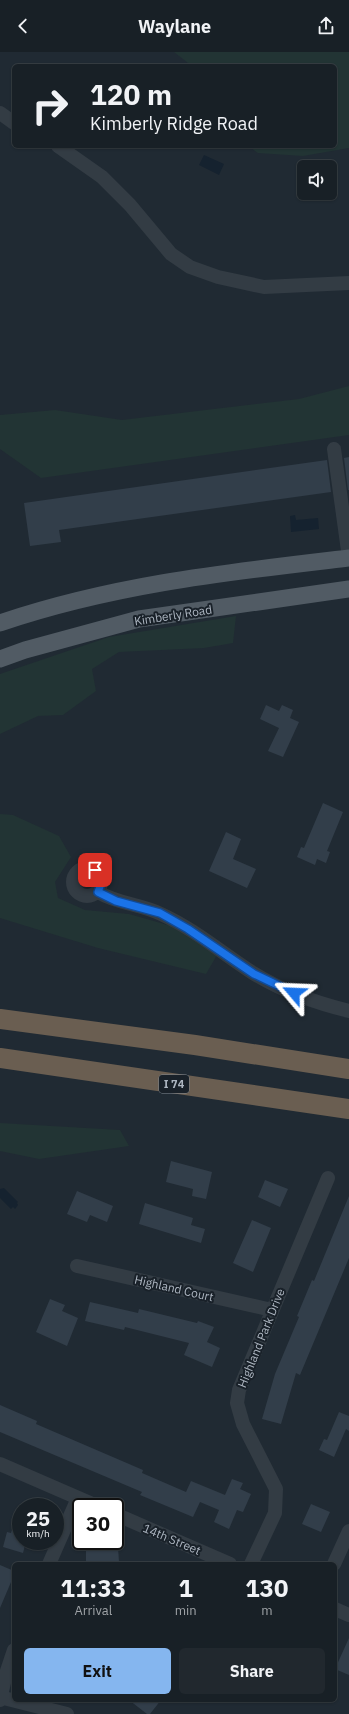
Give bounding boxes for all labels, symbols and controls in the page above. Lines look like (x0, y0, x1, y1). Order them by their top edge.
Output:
icon: back (12, 15, 34, 37)
text: Waylane (138, 15, 211, 38)
icon: share (315, 15, 337, 37)
text: 120 m (90, 76, 172, 113)
icon: right (24, 80, 76, 132)
text: Kimberly Ridge Road (90, 112, 258, 135)
map controls (297, 160, 337, 200)
button: sound (297, 160, 337, 200)
street label: Kimberly Road (133, 601, 213, 629)
pin (78, 853, 112, 887)
icon: arrive (84, 859, 106, 881)
position arrow (273, 972, 315, 1014)
road number: I 74 (159, 1075, 189, 1093)
street label: Highland Court (133, 1272, 215, 1304)
street label: Highland Park Drive (234, 1286, 288, 1390)
speed limit sign: 30 (72, 1498, 124, 1550)
text: 25 (26, 1505, 50, 1532)
street label: 14th Street (141, 1520, 203, 1558)
text: km/h (26, 1527, 50, 1540)
text: 11:33 (61, 1572, 126, 1604)
text: 1 (178, 1572, 193, 1604)
text: 130 (245, 1572, 288, 1604)
text: Arrival (74, 1602, 112, 1619)
text: min (175, 1602, 197, 1619)
text: m (261, 1602, 272, 1619)
button: Exit (24, 1648, 171, 1694)
button: Share (179, 1648, 325, 1694)

